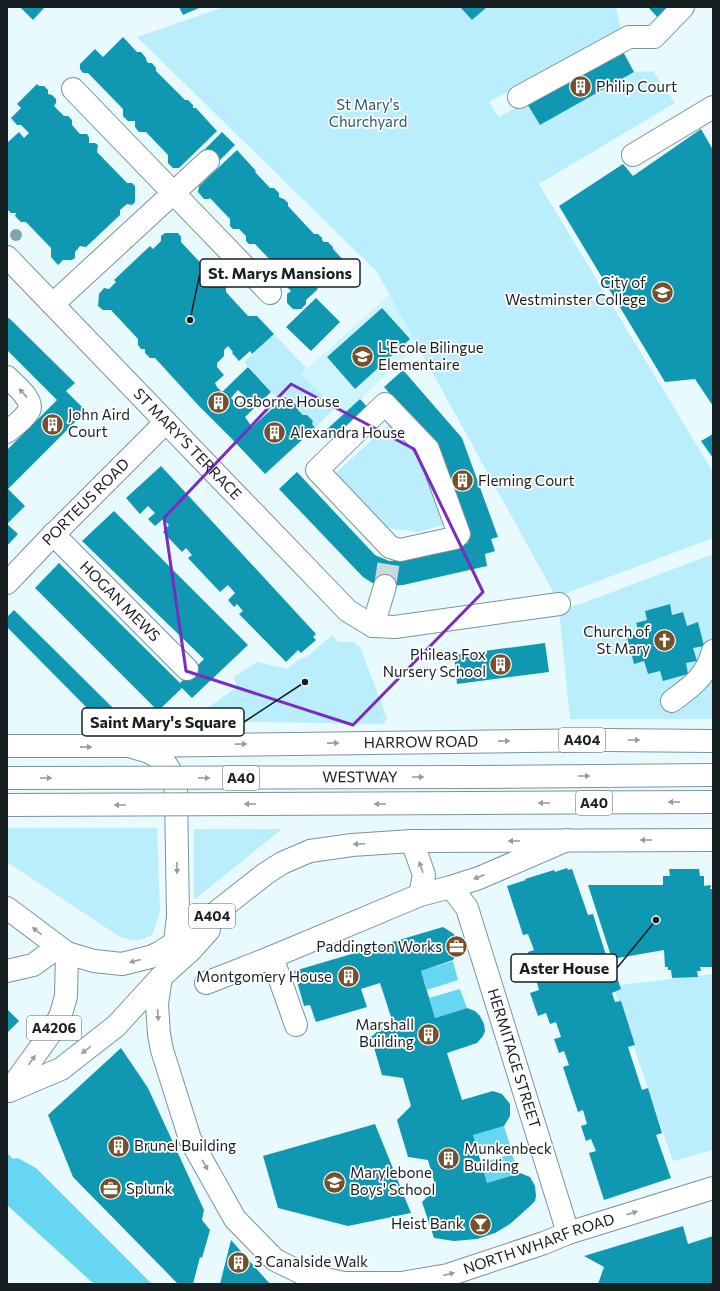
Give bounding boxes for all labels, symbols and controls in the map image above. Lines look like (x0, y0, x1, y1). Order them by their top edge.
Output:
building icon: Philip Court (567, 74, 593, 100)
place label: Philip Court (596, 77, 677, 95)
park label: St Mary's Churchyard (329, 95, 407, 130)
callout: St. Marys Mansions (200, 259, 360, 287)
text: St. Marys Mansions (208, 263, 352, 282)
place label: City of Westminster College (505, 273, 646, 308)
school or university icon: City of Westminster College (649, 279, 675, 305)
place label: L'Ecole Bilingue Elementaire (378, 338, 484, 373)
school or university icon: L'Ecole Bilingue Elementaire (349, 344, 375, 370)
street label: ST MARY'S TERRACE (130, 384, 246, 503)
one-way arrow (18, 388, 27, 399)
building icon: Osborne House (205, 389, 231, 415)
place label: Osborne House (234, 392, 340, 410)
place label: John Aird Court (68, 405, 130, 440)
building icon: John Aird Court (39, 411, 65, 437)
building icon: Alexandra House (261, 420, 287, 446)
place label: Alexandra House (290, 423, 405, 441)
street label: PORTEUS ROAD (38, 454, 132, 549)
building icon: Fleming Court (450, 468, 476, 494)
place label: Fleming Court (478, 471, 575, 489)
street label: HOGAN MEWS (77, 557, 165, 645)
place label: Church of St Mary (583, 622, 650, 657)
church icon: Church of St Mary (652, 628, 678, 654)
place label: Phileas Fox Nursery School (383, 645, 486, 680)
building icon: Phileas Fox Nursery School (488, 651, 514, 677)
callout: Saint Mary's Square (82, 708, 244, 736)
text: Saint Mary's Square (90, 712, 236, 731)
road number: A404 (559, 728, 605, 752)
street label: HARROW ROAD (364, 732, 478, 751)
one-way arrow (628, 737, 641, 743)
one-way arrow (498, 738, 511, 744)
one-way arrow (327, 740, 340, 746)
one-way arrow (235, 741, 248, 747)
one-way arrow (80, 744, 93, 750)
road number: A40 (223, 766, 259, 790)
street label: WESTWAY (322, 767, 398, 785)
one-way arrow (578, 773, 591, 779)
one-way arrow (412, 774, 425, 780)
one-way arrow (40, 775, 53, 781)
one-way arrow (198, 775, 211, 781)
road number: A40 (576, 791, 612, 815)
one-way arrow (667, 799, 680, 805)
one-way arrow (537, 800, 550, 806)
one-way arrow (243, 801, 256, 807)
one-way arrow (373, 801, 386, 807)
one-way arrow (113, 802, 126, 808)
one-way arrow (639, 837, 652, 843)
one-way arrow (507, 838, 520, 844)
one-way arrow (353, 841, 365, 848)
one-way arrow (418, 861, 424, 873)
one-way arrow (174, 862, 180, 875)
one-way arrow (473, 875, 485, 881)
road number: A404 (189, 904, 235, 928)
one-way arrow (31, 926, 42, 935)
office icon: Paddington Works (444, 934, 470, 960)
place label: Paddington Works (316, 937, 442, 955)
callout: Aster House (511, 954, 617, 982)
one-way arrow (129, 958, 142, 964)
text: Aster House (519, 958, 609, 977)
building icon: Montgomery House (335, 964, 361, 990)
place label: Montgomery House (196, 967, 332, 985)
street label: HERMITAGE STREET (485, 986, 545, 1131)
one-way arrow (155, 1009, 162, 1021)
place label: Marshall Building (355, 1015, 414, 1050)
road number: A4206 (27, 1016, 81, 1040)
building icon: Marshall Building (416, 1021, 442, 1047)
one-way arrow (80, 1046, 91, 1054)
one-way arrow (28, 1054, 36, 1065)
building icon: Brunel Building (105, 1133, 131, 1159)
place label: Brunel Building (134, 1136, 236, 1154)
place label: Munkenbeck Building (464, 1139, 552, 1174)
building icon: Munkenbeck Building (436, 1145, 462, 1171)
one-way arrow (201, 1159, 208, 1171)
place label: Marylebone Boys' School (350, 1163, 435, 1198)
school or university icon: Marylebone Boys' School (322, 1169, 348, 1195)
office icon: Splunk (98, 1176, 124, 1202)
place label: Splunk (126, 1179, 173, 1197)
street label: NORTH WHARF ROAD (461, 1209, 616, 1277)
one-way arrow (627, 1210, 639, 1216)
bar icon: Heist Bank (467, 1211, 493, 1237)
place label: Heist Bank (391, 1214, 464, 1232)
building icon: 3 Canalside Walk (225, 1249, 251, 1275)
place label: 3 Canalside Walk (254, 1252, 368, 1270)
one-way arrow (443, 1271, 455, 1277)

